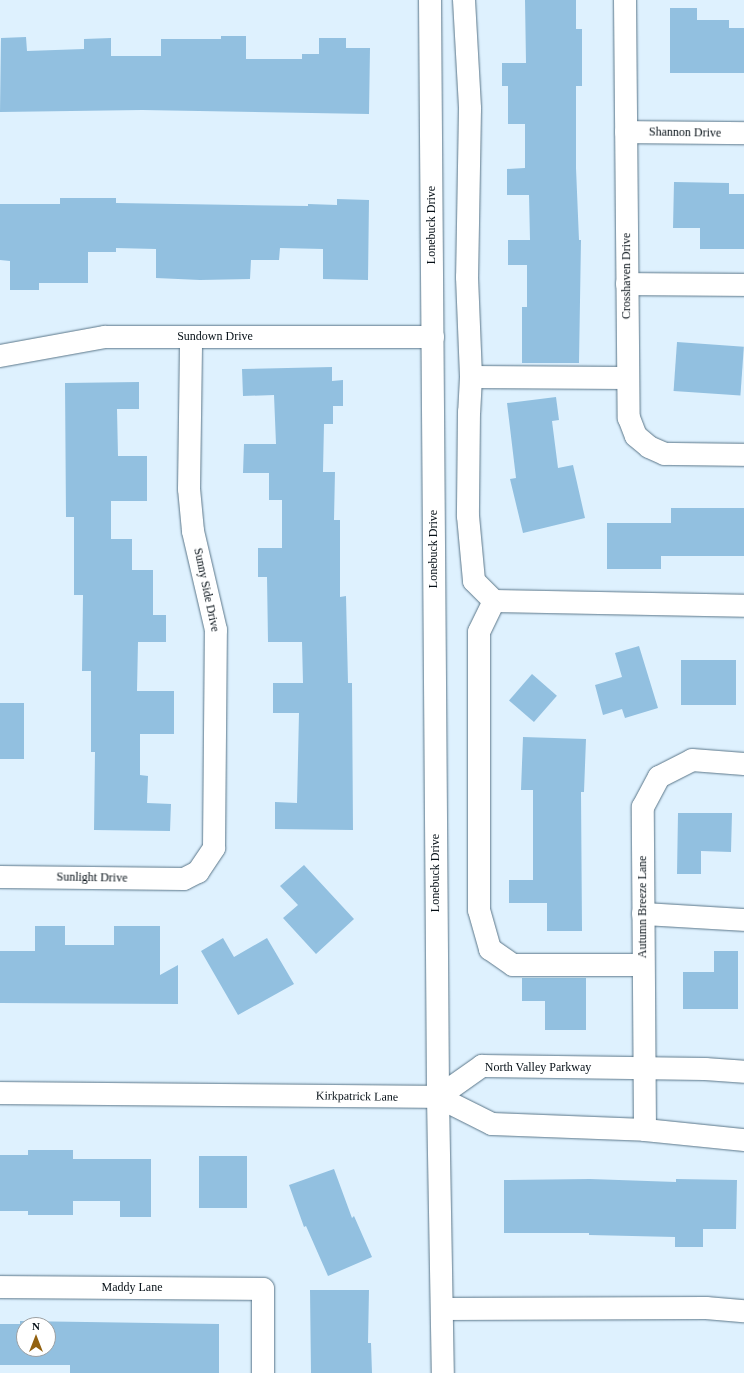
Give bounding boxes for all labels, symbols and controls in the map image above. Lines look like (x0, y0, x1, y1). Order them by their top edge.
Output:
street label: Shannon Drive (649, 125, 721, 141)
street label: Lonebuck Drive (425, 186, 439, 264)
street label: Crosshaven Drive (620, 233, 634, 319)
street label: Sundown Drive (177, 330, 253, 344)
street label: Lonebuck Drive (427, 510, 441, 588)
street label: Sunny Side Drive (190, 547, 222, 633)
street label: Lonebuck Drive (429, 834, 443, 912)
street label: Autumn Breeze Lane (636, 856, 650, 958)
street label: Sunlight Drive (56, 870, 128, 886)
street label: North Valley Parkway (485, 1061, 591, 1075)
street label: Kirkpatrick Lane (316, 1089, 398, 1105)
street label: Maddy Lane (102, 1281, 162, 1295)
north arrow (16, 1317, 56, 1357)
text: N (32, 1320, 40, 1332)

